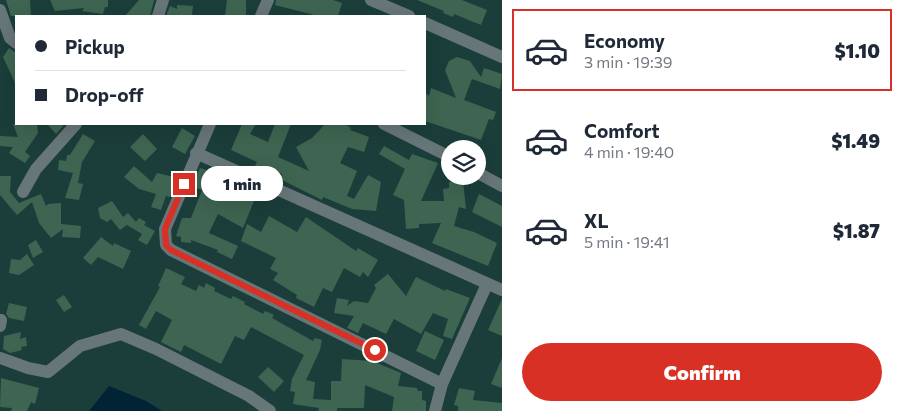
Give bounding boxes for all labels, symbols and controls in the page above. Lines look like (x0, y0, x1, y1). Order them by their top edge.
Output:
icon: car (524, 28, 569, 73)
text: Economy (584, 29, 665, 52)
text: Pickup (65, 35, 125, 58)
text: $1.10 (835, 39, 880, 62)
text: 3 min · 19:39 (584, 52, 673, 71)
text: Drop-off (65, 83, 144, 106)
icon: car (524, 118, 569, 163)
text: Comfort (584, 119, 660, 142)
text: $1.49 (831, 129, 880, 152)
map controls (441, 140, 486, 185)
button: layers (441, 140, 486, 185)
text: 4 min · 19:40 (584, 142, 674, 161)
callout: 1 min (202, 166, 284, 202)
route end (173, 173, 195, 195)
text: 1 min (223, 174, 261, 193)
icon: car (524, 208, 569, 253)
text: XL (584, 209, 609, 232)
text: $1.87 (833, 219, 880, 242)
text: 5 min · 19:41 (584, 232, 670, 251)
route start (364, 339, 386, 361)
button: Confirm (522, 343, 882, 401)

